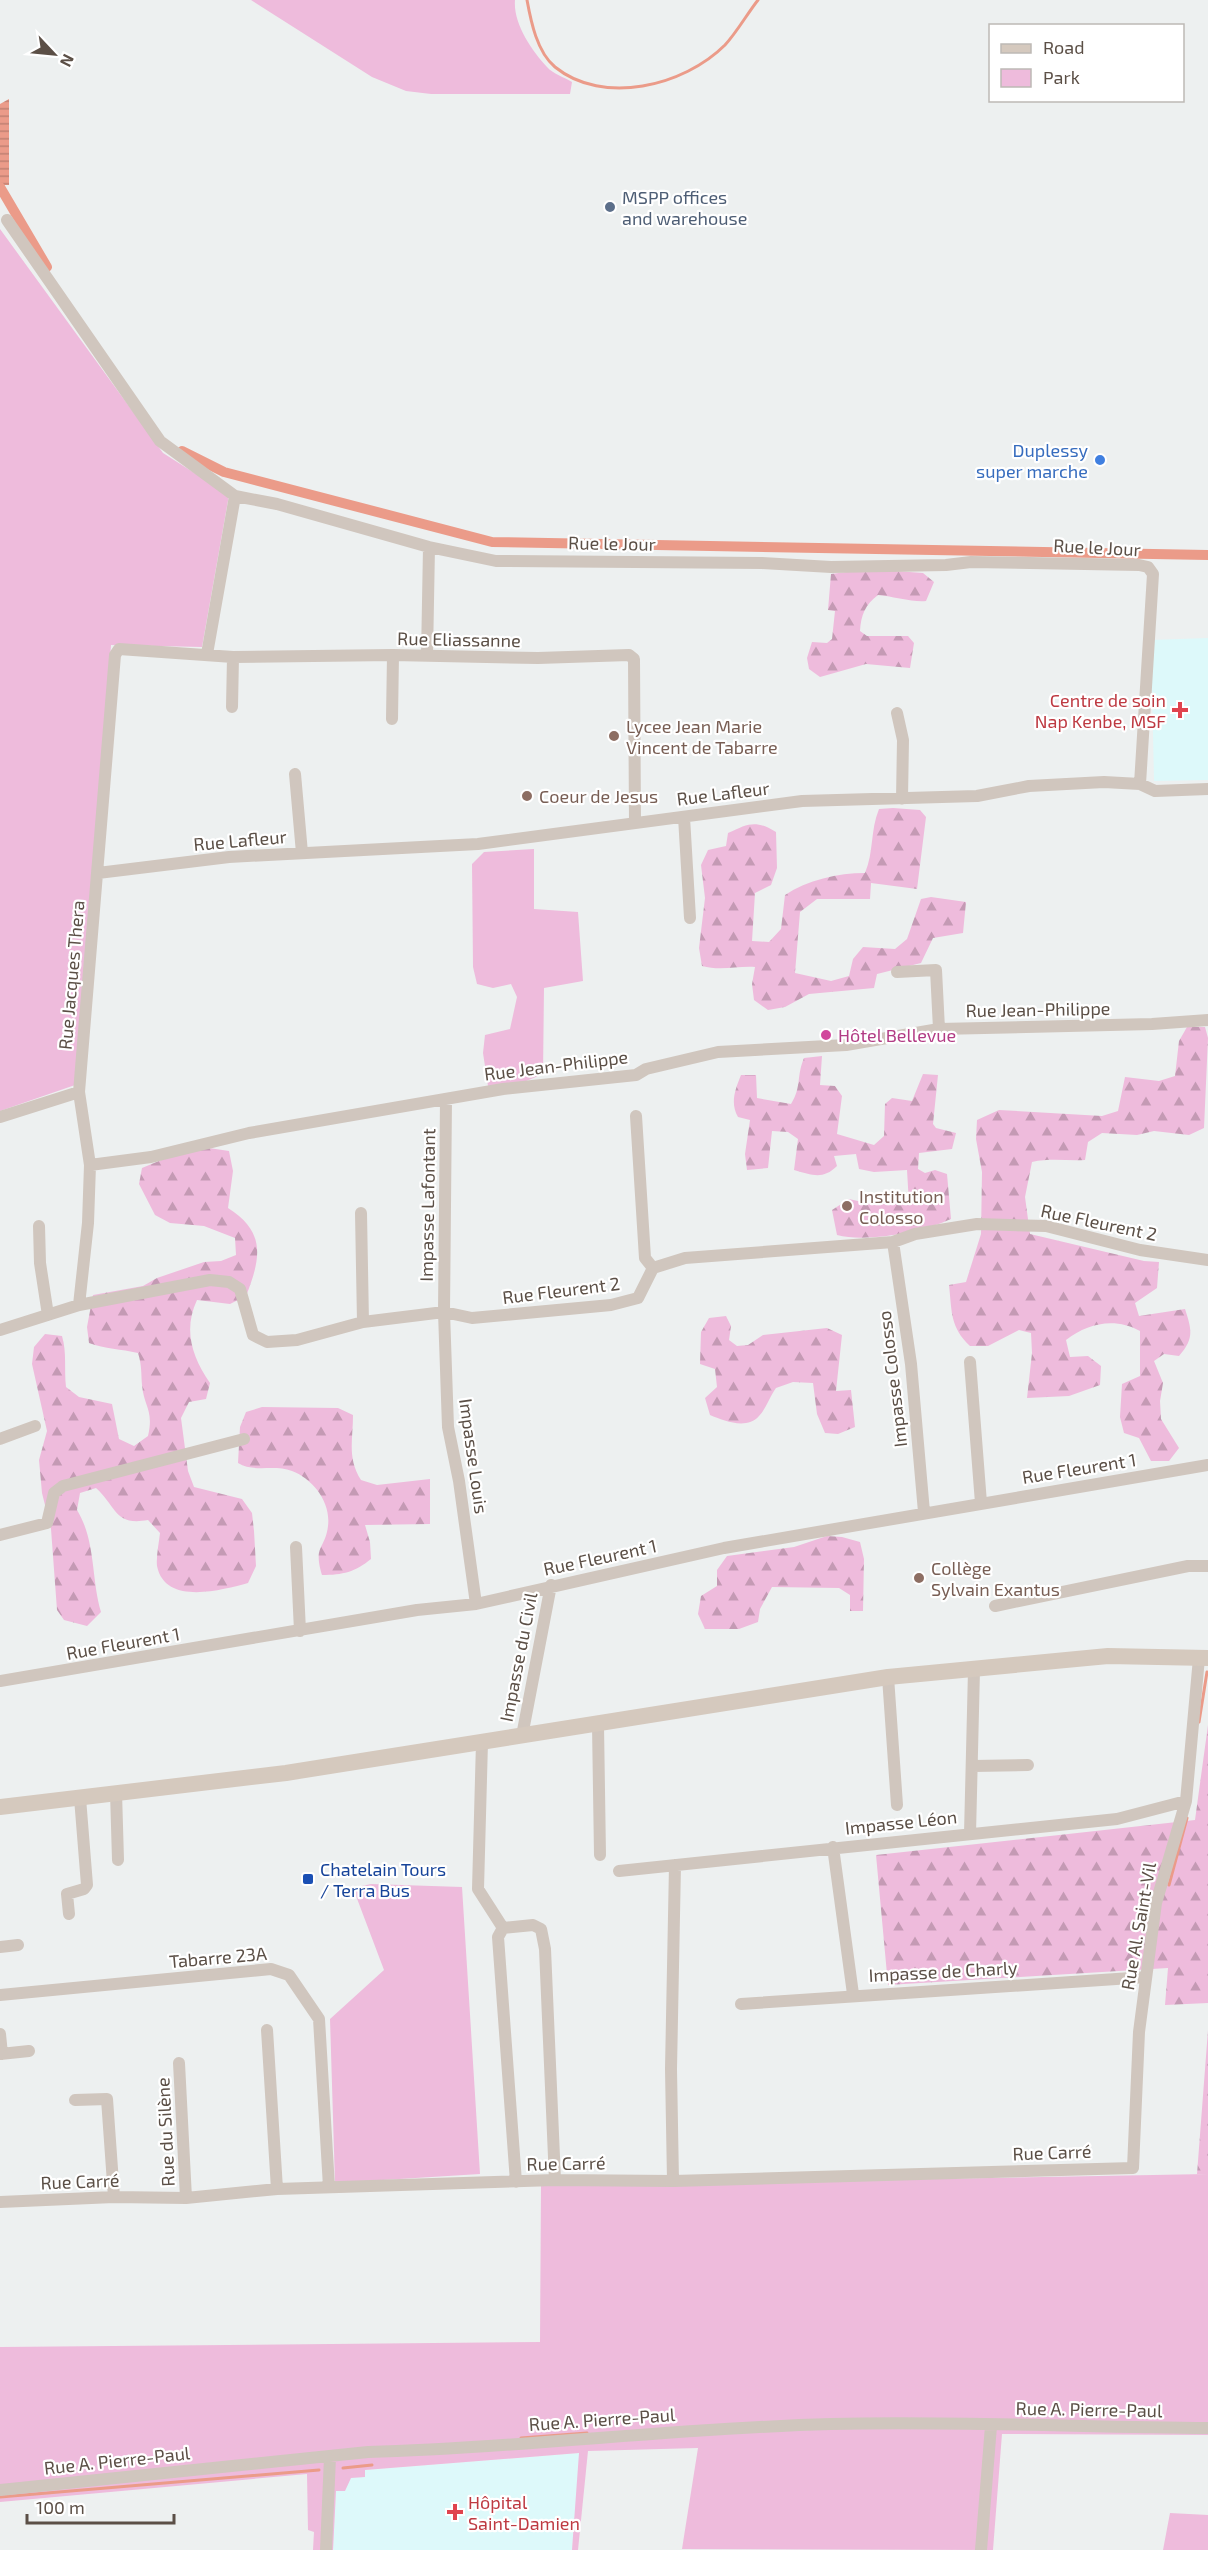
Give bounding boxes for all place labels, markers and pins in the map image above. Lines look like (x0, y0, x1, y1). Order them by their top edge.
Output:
place label: MSPP offices and warehouse (622, 186, 747, 229)
marker: MSPP offices and warehouse (603, 200, 617, 214)
place label: Duplessy super marche (976, 439, 1088, 482)
marker: Duplessy super marche (1093, 453, 1107, 467)
place label: Centre de soin Nap Kenbe, MSF (1035, 689, 1166, 732)
marker: Centre de soin Nap Kenbe, MSF (1171, 701, 1189, 719)
place label: Lycee Jean Marie Vincent de Tabarre (626, 715, 778, 758)
marker: Lycee Jean Marie Vincent de Tabarre (607, 729, 621, 743)
place label: Coeur de Jesus (539, 785, 658, 807)
marker: Coeur de Jesus (520, 789, 534, 803)
place label: Hôtel Bellevue (838, 1024, 956, 1046)
marker: Hôtel Bellevue (819, 1028, 833, 1042)
place label: Institution Colosso (859, 1185, 944, 1228)
marker: Institution Colosso (840, 1199, 854, 1213)
place label: Collège Sylvain Exantus (931, 1557, 1060, 1600)
marker: Collège Sylvain Exantus (912, 1571, 926, 1585)
place label: Chatelain Tours / Terra Bus (320, 1858, 446, 1901)
marker: Chatelain Tours / Terra Bus (301, 1872, 315, 1886)
place label: Hôpital Saint-Damien (468, 2491, 580, 2534)
marker: Hôpital Saint-Damien (446, 2503, 464, 2521)

